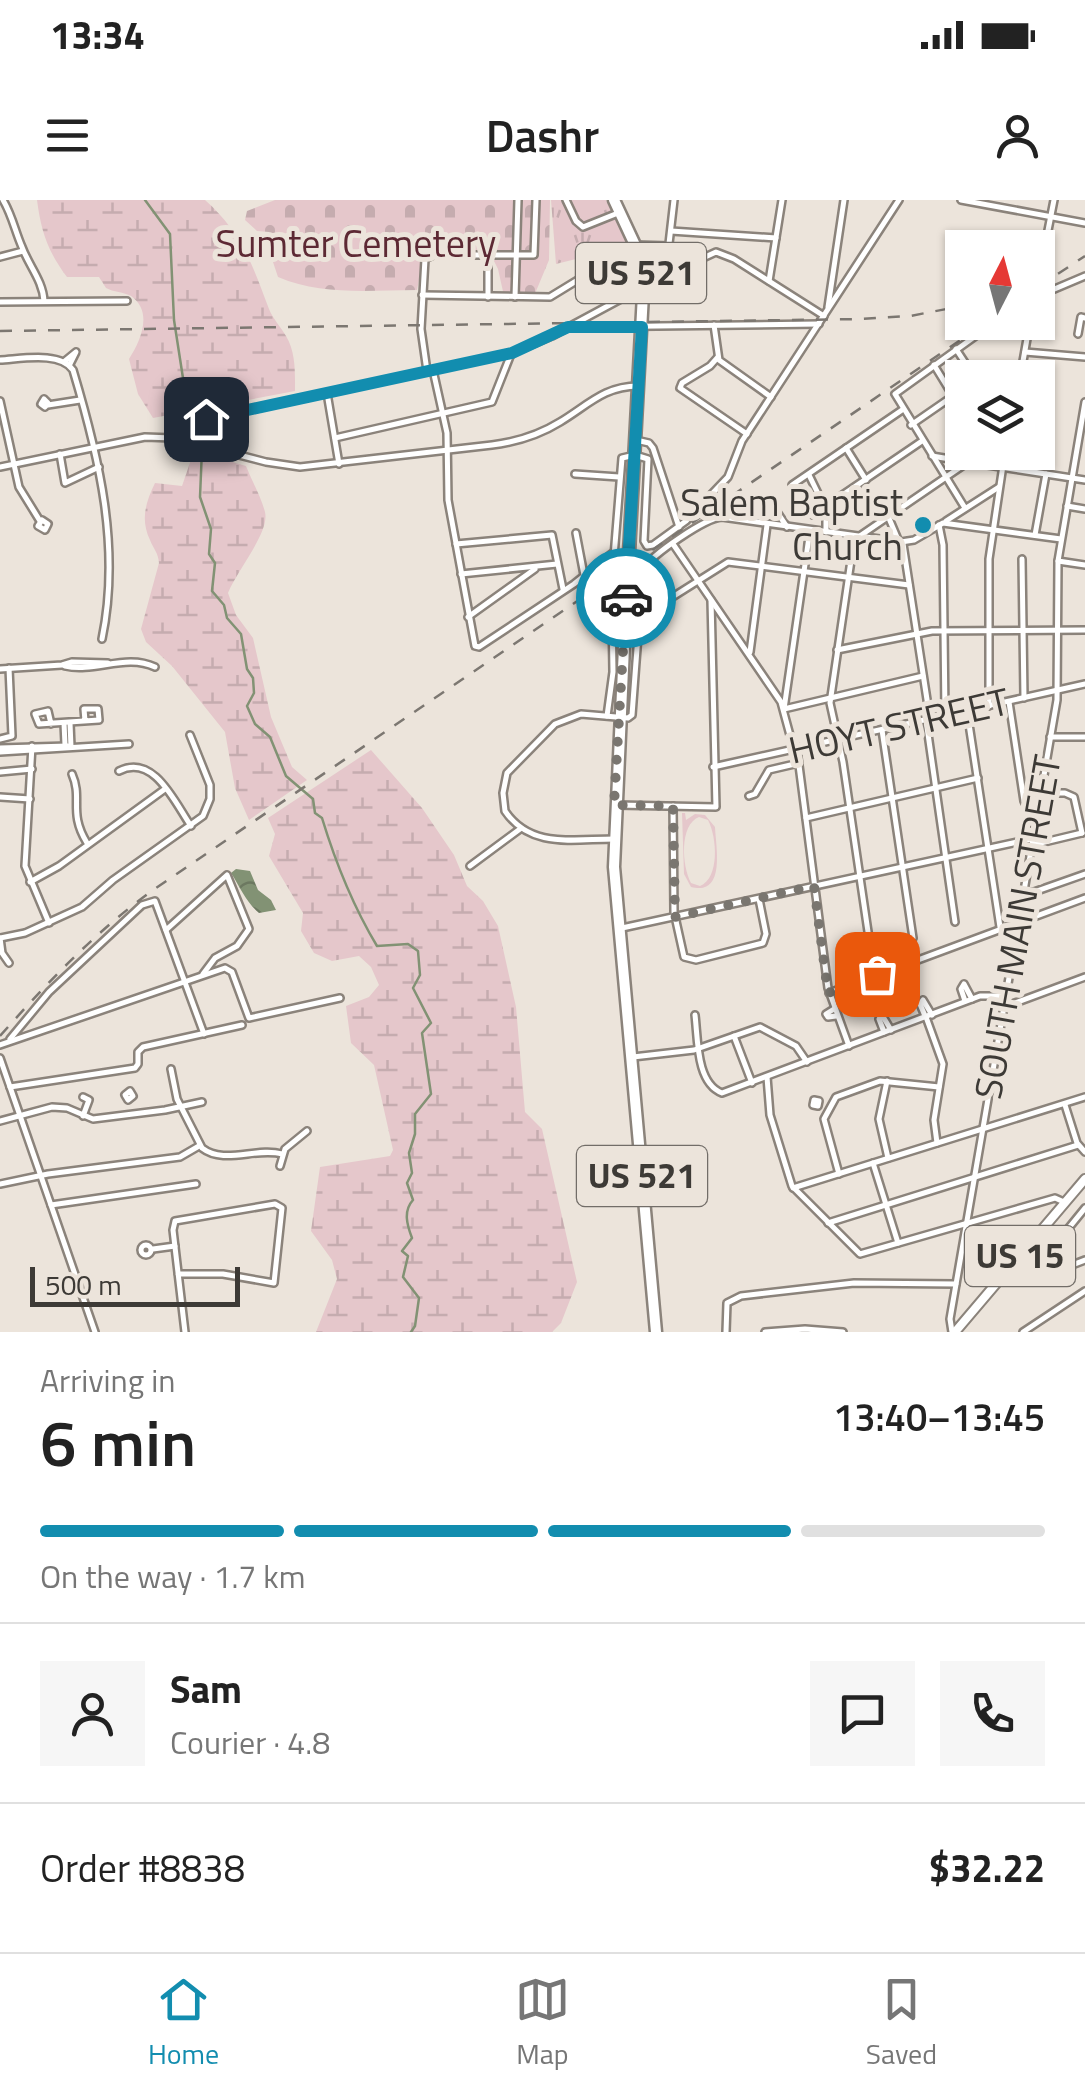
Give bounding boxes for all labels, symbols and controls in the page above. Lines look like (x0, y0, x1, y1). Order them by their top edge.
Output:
text: 13:34 (50, 6, 145, 64)
text: Dashr (486, 101, 599, 169)
icon: menu (40, 108, 95, 163)
icon: person (990, 108, 1045, 163)
park label: Sumter Cemetery (216, 214, 496, 272)
north arrow (945, 230, 1055, 340)
map controls (945, 230, 1055, 470)
road number: US 521 (576, 243, 706, 303)
button: layers (945, 360, 1055, 470)
pin (164, 377, 249, 462)
icon: home (179, 392, 234, 447)
place label: Salem Baptist Church (680, 473, 903, 575)
marker: Salem Baptist Church (912, 514, 934, 536)
courier (576, 548, 676, 648)
icon: car (599, 571, 654, 626)
street label: HOYT STREET (783, 672, 1015, 779)
street label: SOUTH MAIN STREET (958, 750, 1076, 1103)
pin (835, 932, 920, 1017)
icon: bag (850, 947, 905, 1002)
road number: US 521 (577, 1146, 707, 1206)
road number: US 15 (965, 1226, 1075, 1286)
scale bar (30, 1262, 240, 1306)
text: 500 m (45, 1263, 122, 1306)
text: Arriving in (40, 1356, 176, 1404)
text: 13:40–13:45 (833, 1388, 1045, 1446)
text: 6 min (40, 1392, 196, 1491)
text: On the way · 1.7 km (40, 1552, 305, 1600)
text: Sam (170, 1660, 242, 1718)
button: person (40, 1661, 145, 1766)
button: chat (810, 1661, 915, 1766)
button: phone (940, 1661, 1045, 1766)
text: Courier · 4.8 (170, 1718, 330, 1766)
text: Order #8838 (40, 1839, 245, 1897)
text: $32.22 (929, 1839, 1045, 1897)
tab: Home (148, 1972, 219, 2075)
tab: Map (515, 1972, 570, 2075)
tab: Saved (866, 1972, 937, 2075)

